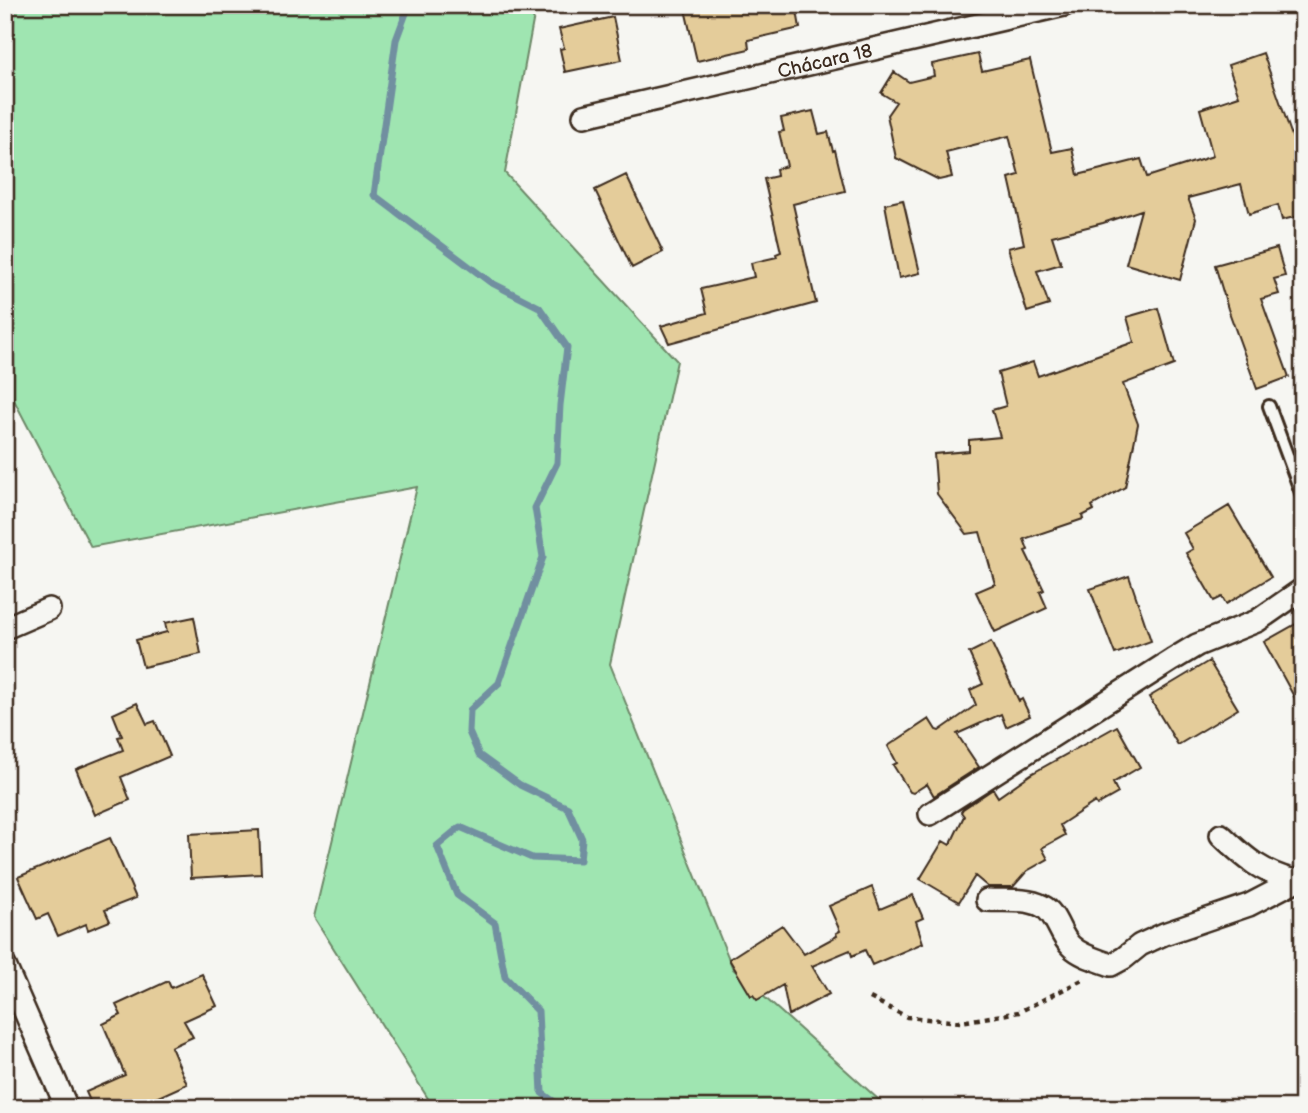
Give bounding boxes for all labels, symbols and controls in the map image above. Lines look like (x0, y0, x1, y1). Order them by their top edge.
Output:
street label: Chácara 18 (775, 40, 875, 84)

